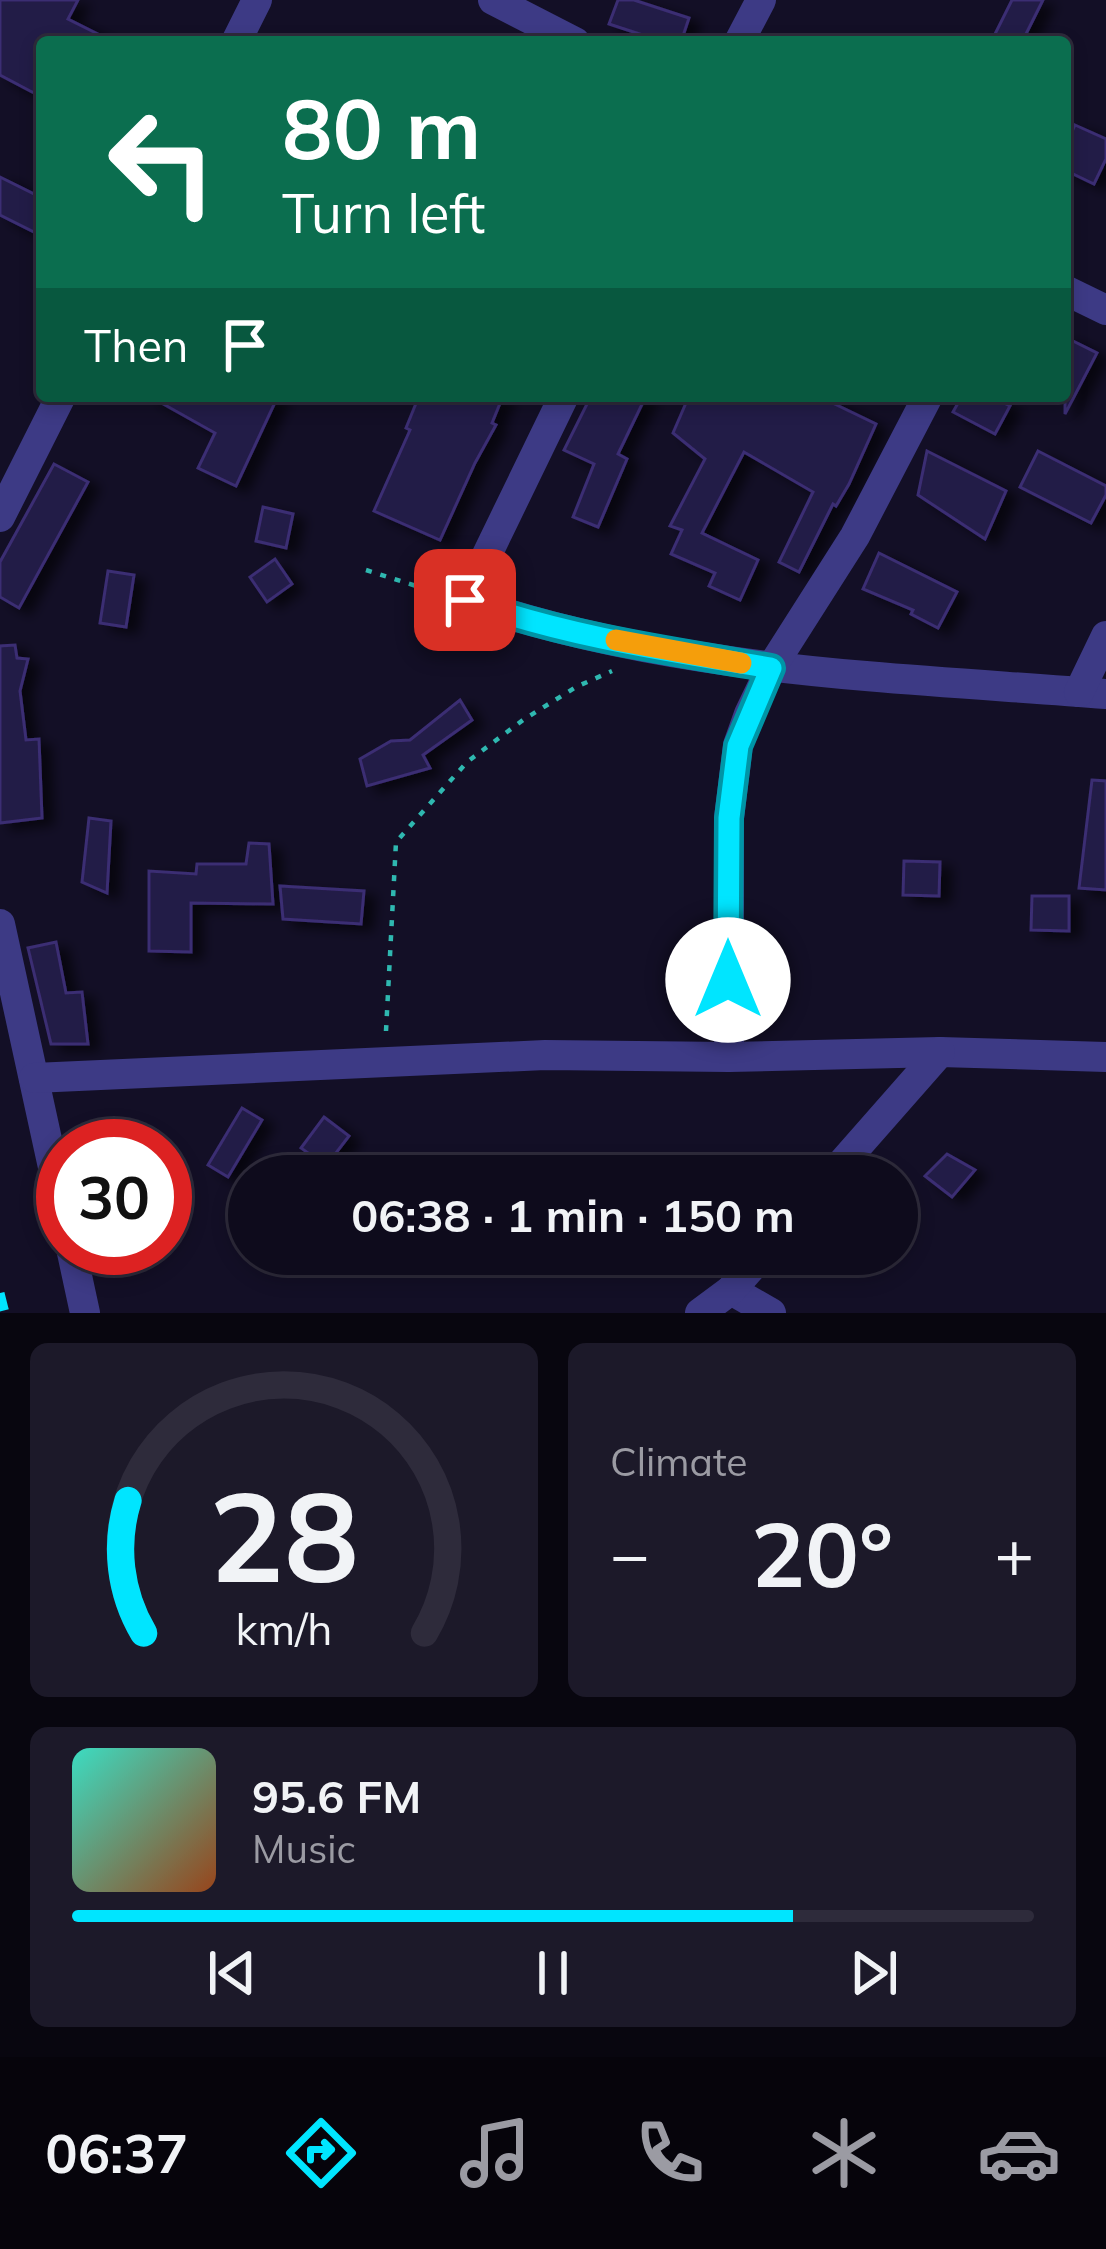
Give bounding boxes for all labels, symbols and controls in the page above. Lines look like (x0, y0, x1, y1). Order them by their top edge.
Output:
text: 80 m (282, 75, 481, 180)
icon: left (84, 84, 240, 240)
text: Turn left (282, 179, 485, 247)
icon: arrive (212, 312, 278, 378)
text: Then (84, 317, 188, 373)
pin (414, 549, 516, 651)
icon: arrive (432, 567, 498, 633)
position arrow (665, 917, 791, 1043)
speed limit sign: 30 (36, 1119, 192, 1275)
text: 06:38 · 1 min · 150 m (351, 1187, 795, 1243)
text: Climate (610, 1437, 748, 1486)
text: 28 (209, 1457, 359, 1613)
text: 20° (751, 1497, 893, 1610)
text: − (610, 1512, 650, 1595)
text: + (994, 1512, 1034, 1595)
text: km/h (235, 1602, 333, 1656)
text: 95.6 FM (252, 1768, 421, 1824)
text: Music (252, 1824, 356, 1873)
icon: previous (199, 1940, 265, 2006)
icon: pause (520, 1940, 586, 2006)
icon: next (841, 1940, 907, 2006)
icon: directions (279, 2111, 363, 2195)
icon: music (453, 2111, 537, 2195)
icon: phone (628, 2111, 712, 2195)
icon: climate (802, 2111, 886, 2195)
icon: car (977, 2111, 1061, 2195)
text: 06:37 (45, 2119, 188, 2187)

